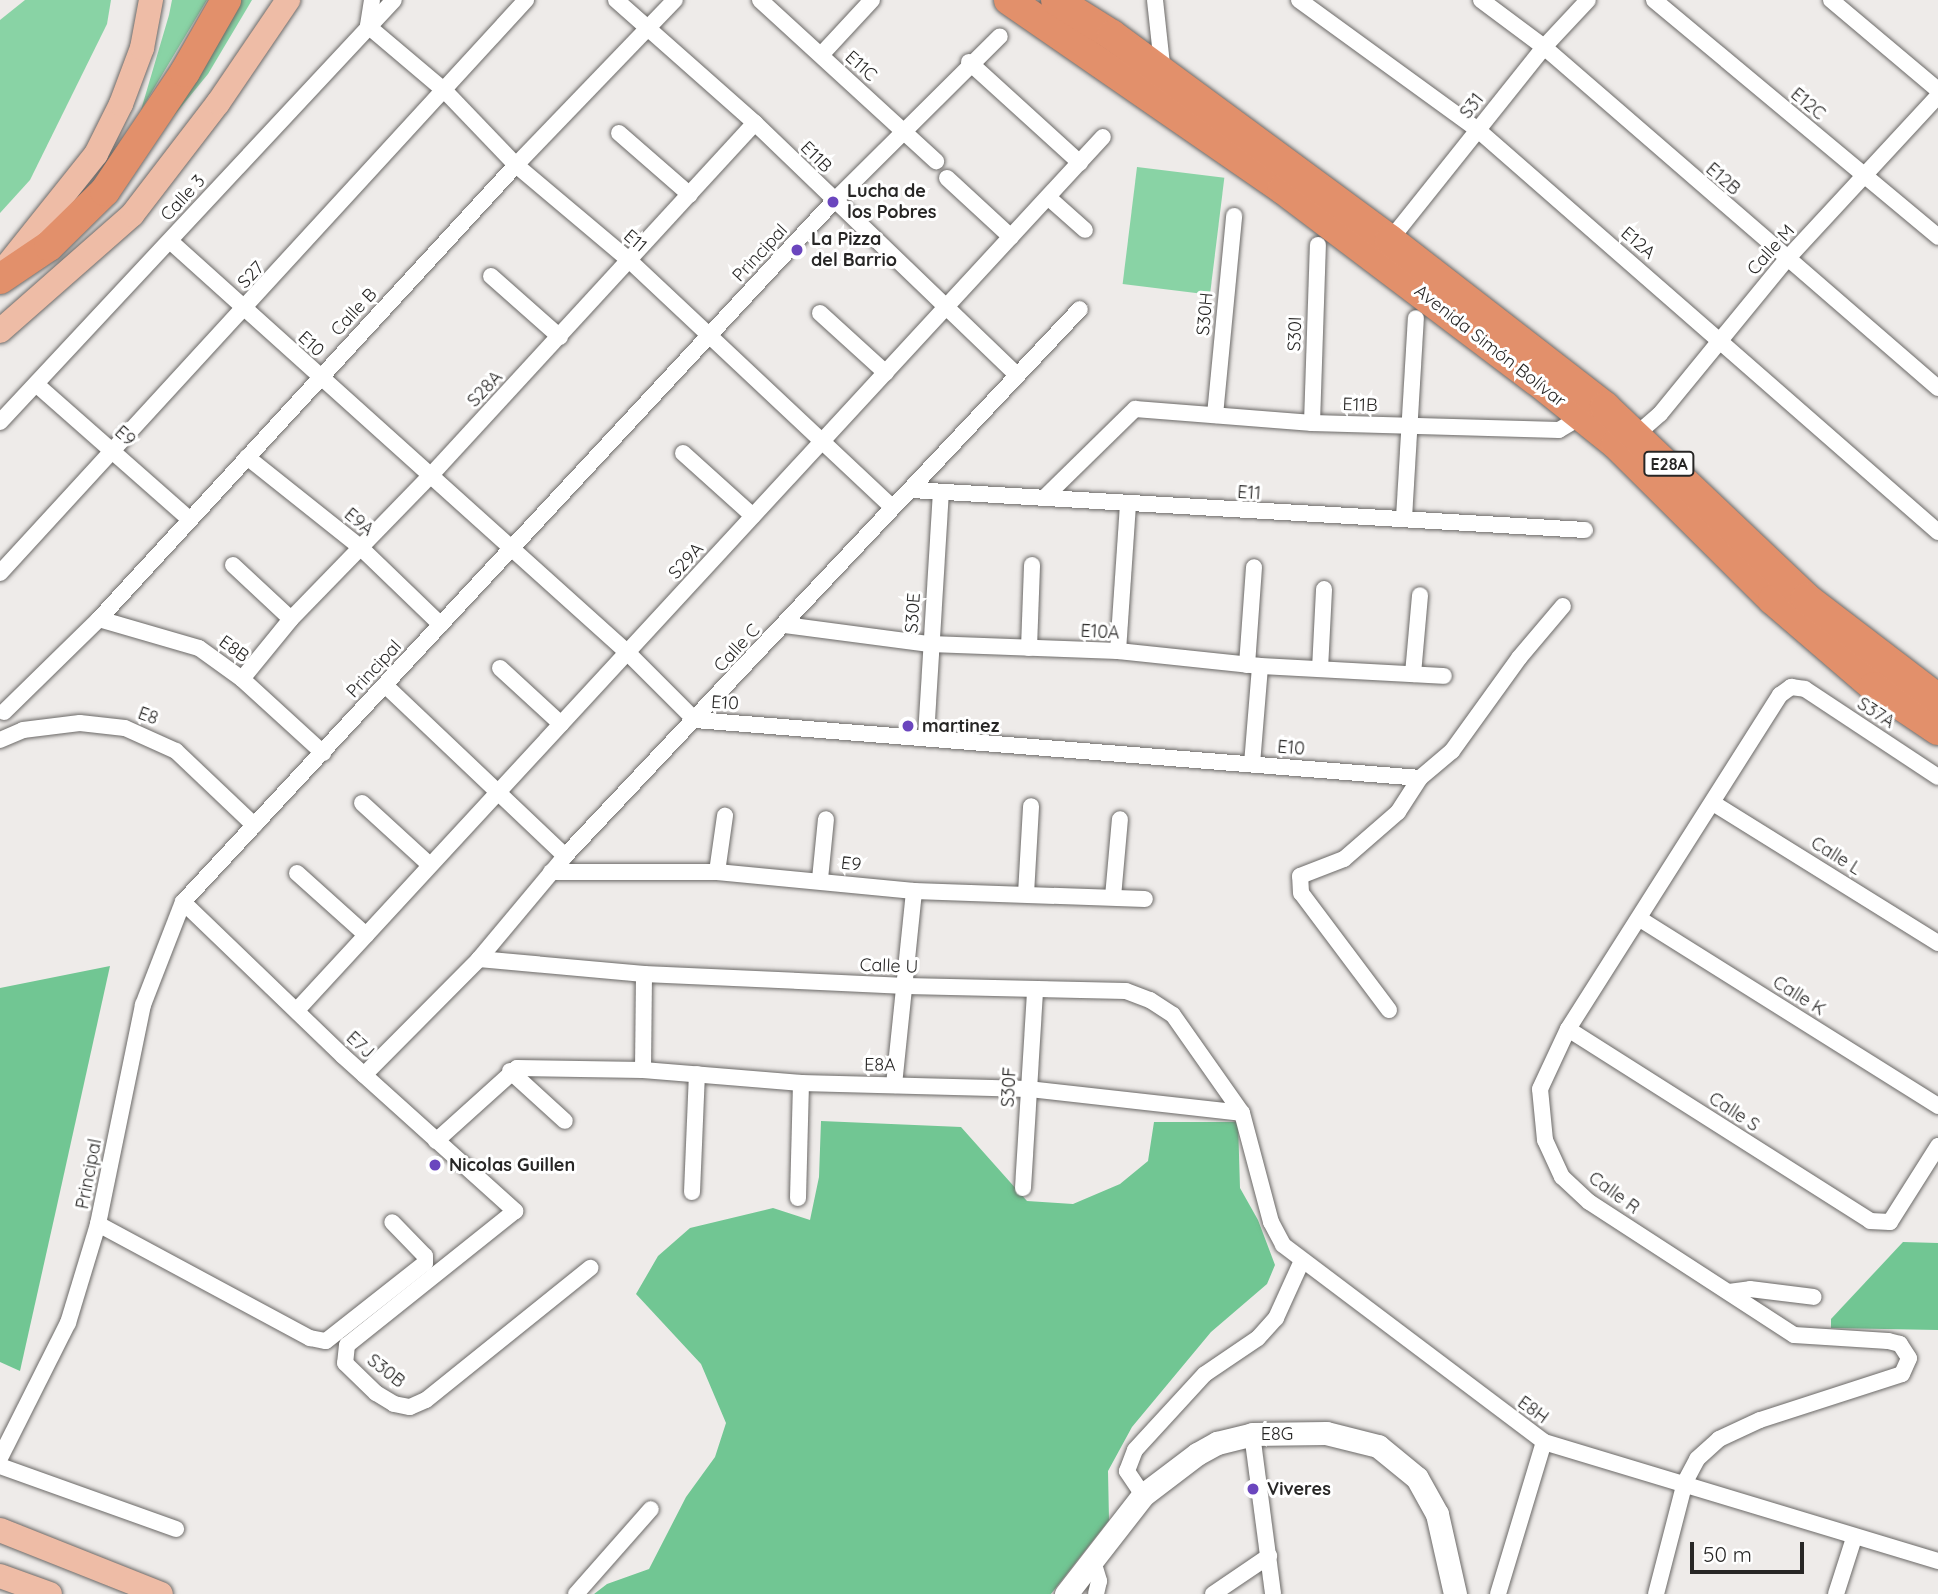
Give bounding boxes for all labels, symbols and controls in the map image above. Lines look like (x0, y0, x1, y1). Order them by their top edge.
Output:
street label: E11C (841, 46, 881, 86)
street label: E12C (1786, 83, 1830, 125)
street label: S31 (1455, 89, 1489, 123)
street label: E11B (796, 137, 836, 177)
street label: E12B (1701, 158, 1745, 200)
street label: Calle 3 (156, 170, 210, 226)
place label: Lucha de los Pobres (847, 181, 937, 224)
marker: Lucha de los Pobres (825, 194, 841, 210)
street label: Principal (728, 220, 792, 286)
street label: Calle M (1743, 220, 1799, 280)
street label: E12A (1616, 222, 1660, 264)
street label: E11 (619, 225, 651, 257)
place label: La Pizza del Barrio (811, 229, 897, 272)
marker: La Pizza del Barrio (789, 242, 805, 258)
street label: S27 (233, 257, 269, 293)
street label: Avenida Simón Bolívar (1410, 280, 1570, 412)
street label: Calle B (326, 284, 382, 340)
street label: S30H (1192, 292, 1218, 336)
street label: S30I (1284, 316, 1306, 352)
street label: E10 (294, 327, 328, 361)
street label: S28A (463, 366, 507, 412)
street label: E11B (1342, 394, 1378, 416)
street label: E9 (110, 421, 140, 451)
road number: E28A (1643, 452, 1695, 477)
street label: E11 (1237, 481, 1261, 505)
street label: E9A (340, 503, 378, 541)
street label: S29A (664, 538, 708, 584)
street label: S30E (901, 592, 925, 634)
street label: Calle C (709, 620, 765, 676)
street label: E10A (1080, 620, 1120, 644)
street label: E8B (215, 631, 253, 667)
street label: Principal (342, 636, 406, 702)
street label: E10 (710, 691, 740, 715)
street label: S37A (1853, 693, 1899, 733)
street label: E8 (135, 702, 161, 730)
place label: martinez (922, 715, 999, 737)
marker: martinez (900, 718, 916, 734)
street label: E10 (1276, 736, 1306, 760)
street label: Calle L (1807, 832, 1865, 880)
street label: E9 (840, 852, 862, 876)
street label: Calle U (859, 954, 919, 978)
street label: Calle K (1769, 971, 1829, 1021)
street label: E7J (342, 1027, 378, 1063)
street label: E8A (864, 1054, 896, 1076)
street label: S30F (997, 1066, 1021, 1108)
street label: Calle S (1705, 1088, 1763, 1136)
street label: Principal (72, 1137, 106, 1211)
place label: Nicolas Guillen (449, 1154, 575, 1176)
marker: Nicolas Guillen (427, 1157, 443, 1173)
street label: Calle R (1584, 1167, 1644, 1219)
street label: S30B (363, 1350, 409, 1392)
street label: E8H (1513, 1392, 1553, 1428)
street label: E8G (1261, 1423, 1293, 1445)
place label: Viveres (1267, 1478, 1331, 1500)
marker: Viveres (1245, 1481, 1261, 1497)
scale bar (1693, 1528, 1807, 1572)
text: 50 m (1703, 1541, 1752, 1567)

